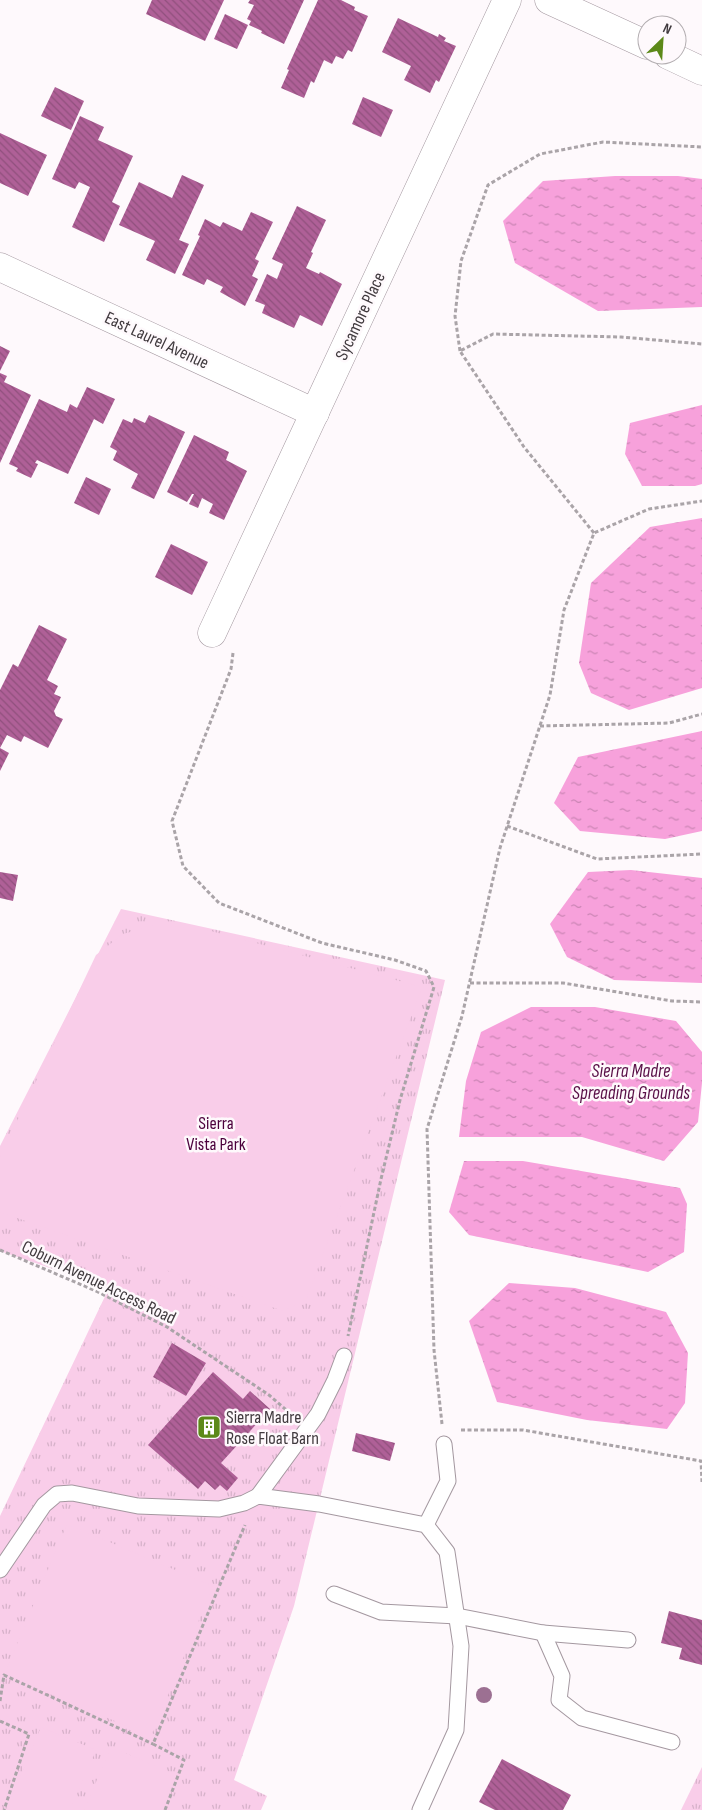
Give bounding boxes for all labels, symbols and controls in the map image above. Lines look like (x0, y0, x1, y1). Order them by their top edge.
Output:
north arrow (637, 15, 687, 65)
text: N (660, 19, 674, 38)
street label: Sycamore Place (331, 269, 390, 364)
street label: East Laurel Avenue (101, 307, 212, 374)
water label: Sierra Madre Spreading Grounds (572, 1060, 690, 1105)
park label: Sierra Vista Park (186, 1113, 246, 1155)
street label: Coburn Avenue Access Road (18, 1236, 179, 1329)
place label: Sierra Madre Rose Float Barn (226, 1407, 319, 1449)
building icon: Sierra Madre Rose Float Barn (196, 1414, 222, 1440)

